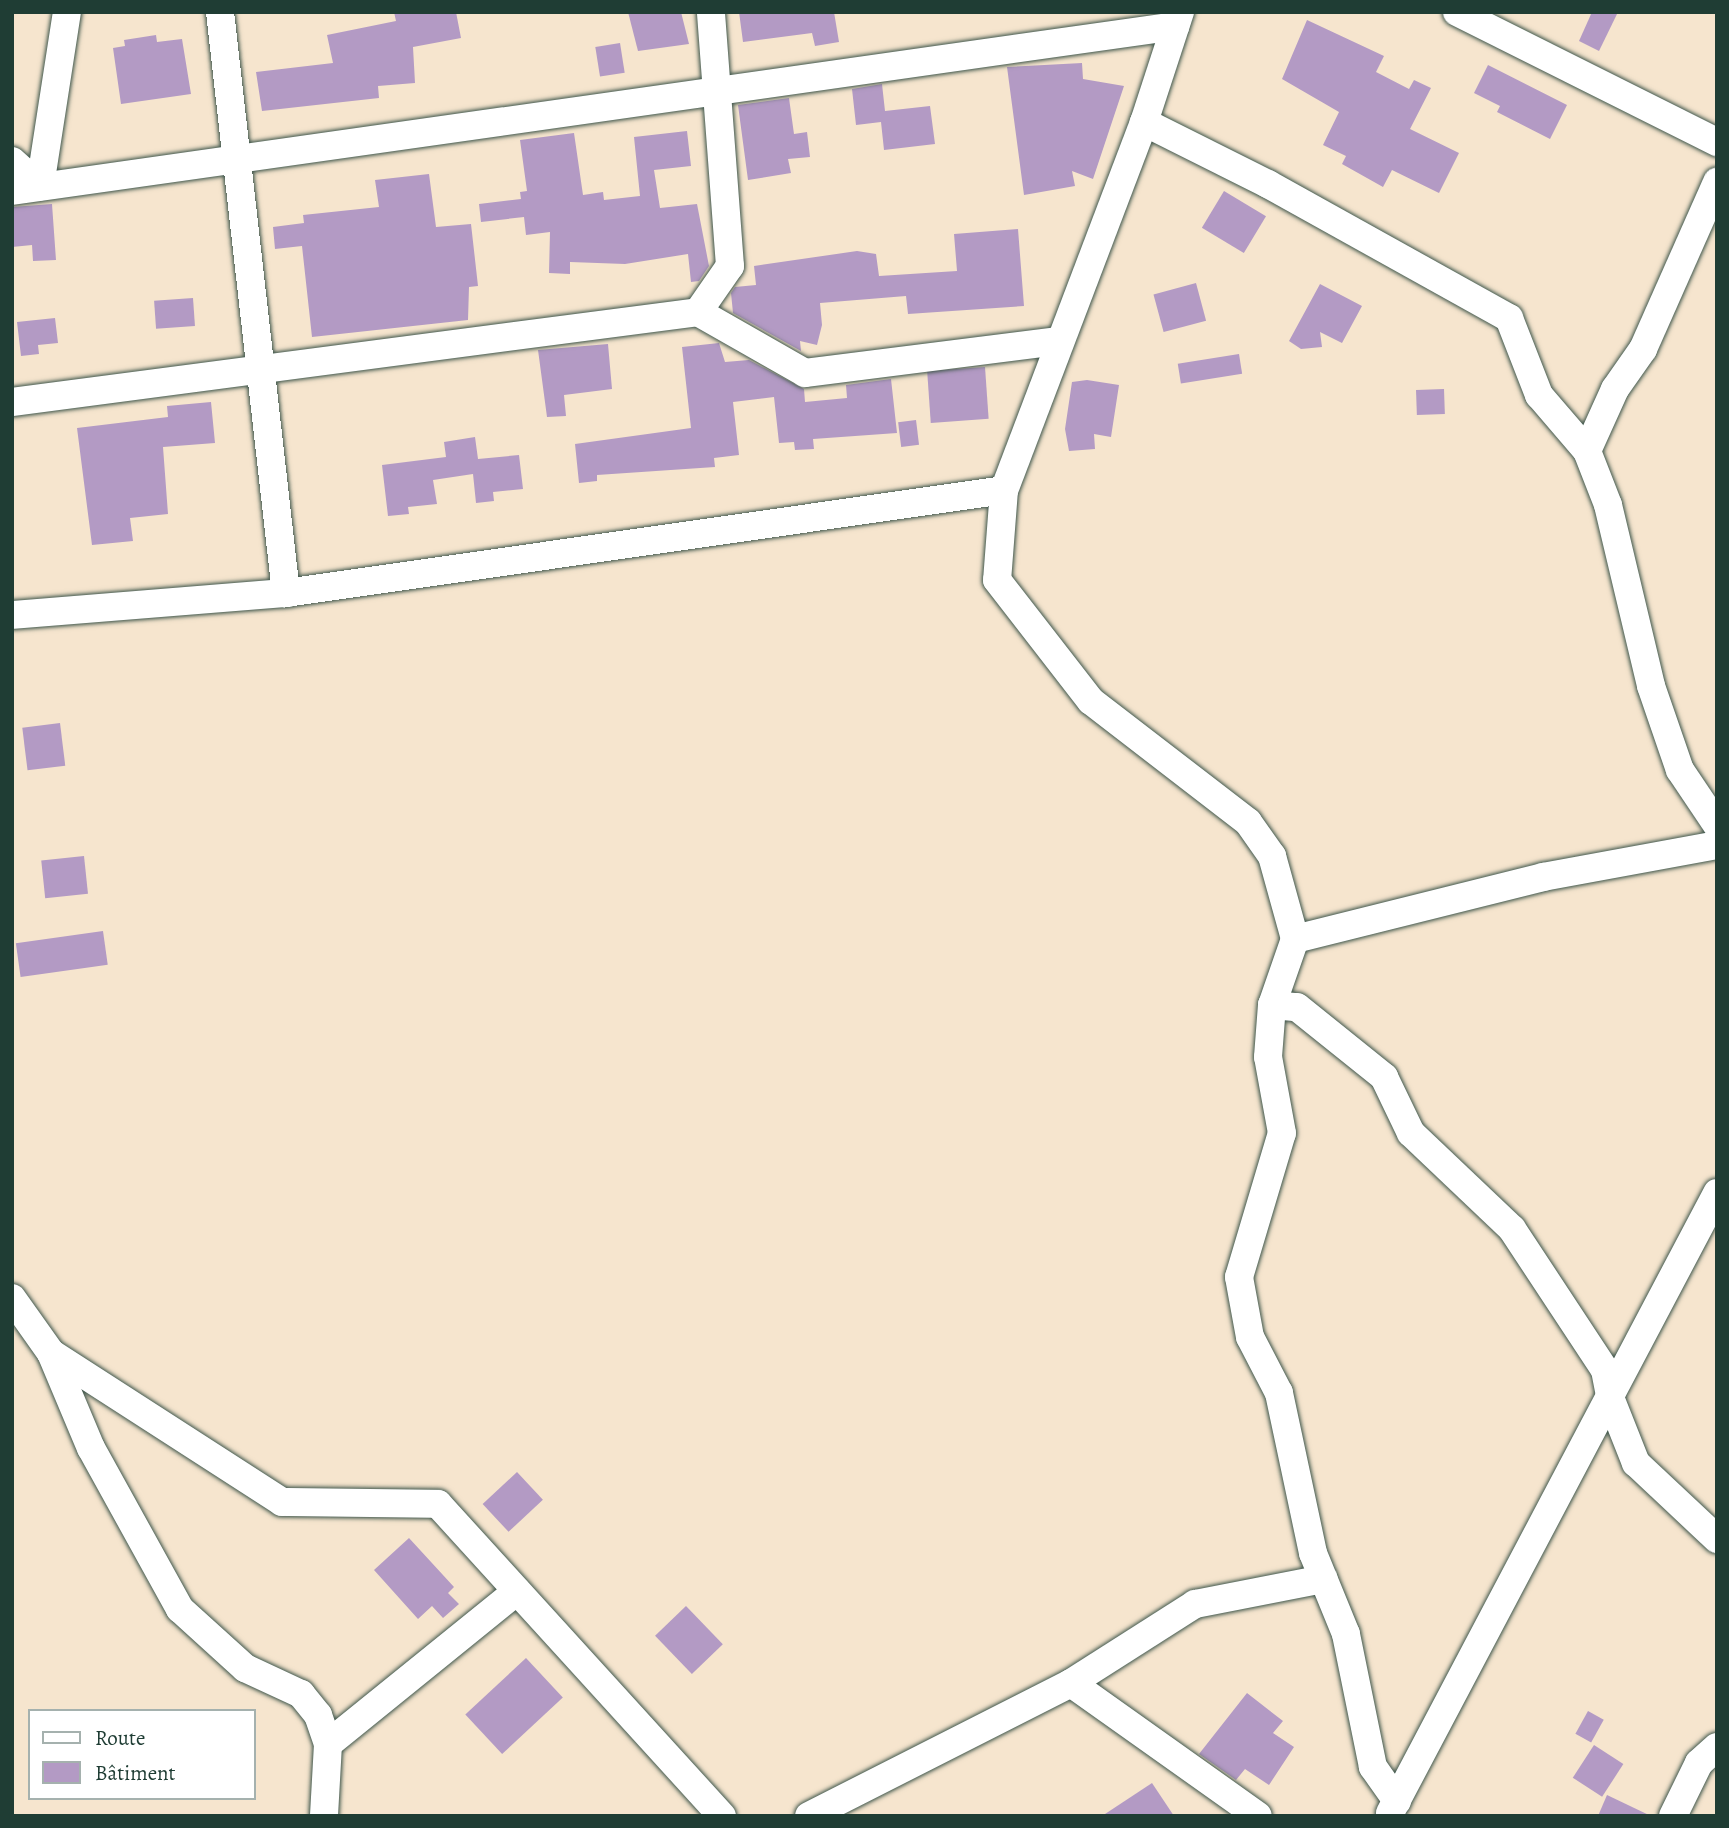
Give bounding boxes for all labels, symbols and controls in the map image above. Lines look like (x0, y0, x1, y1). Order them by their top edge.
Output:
legend (28, 1709, 256, 1800)
text: Route (95, 1724, 145, 1752)
text: Bâtiment (95, 1759, 176, 1787)

